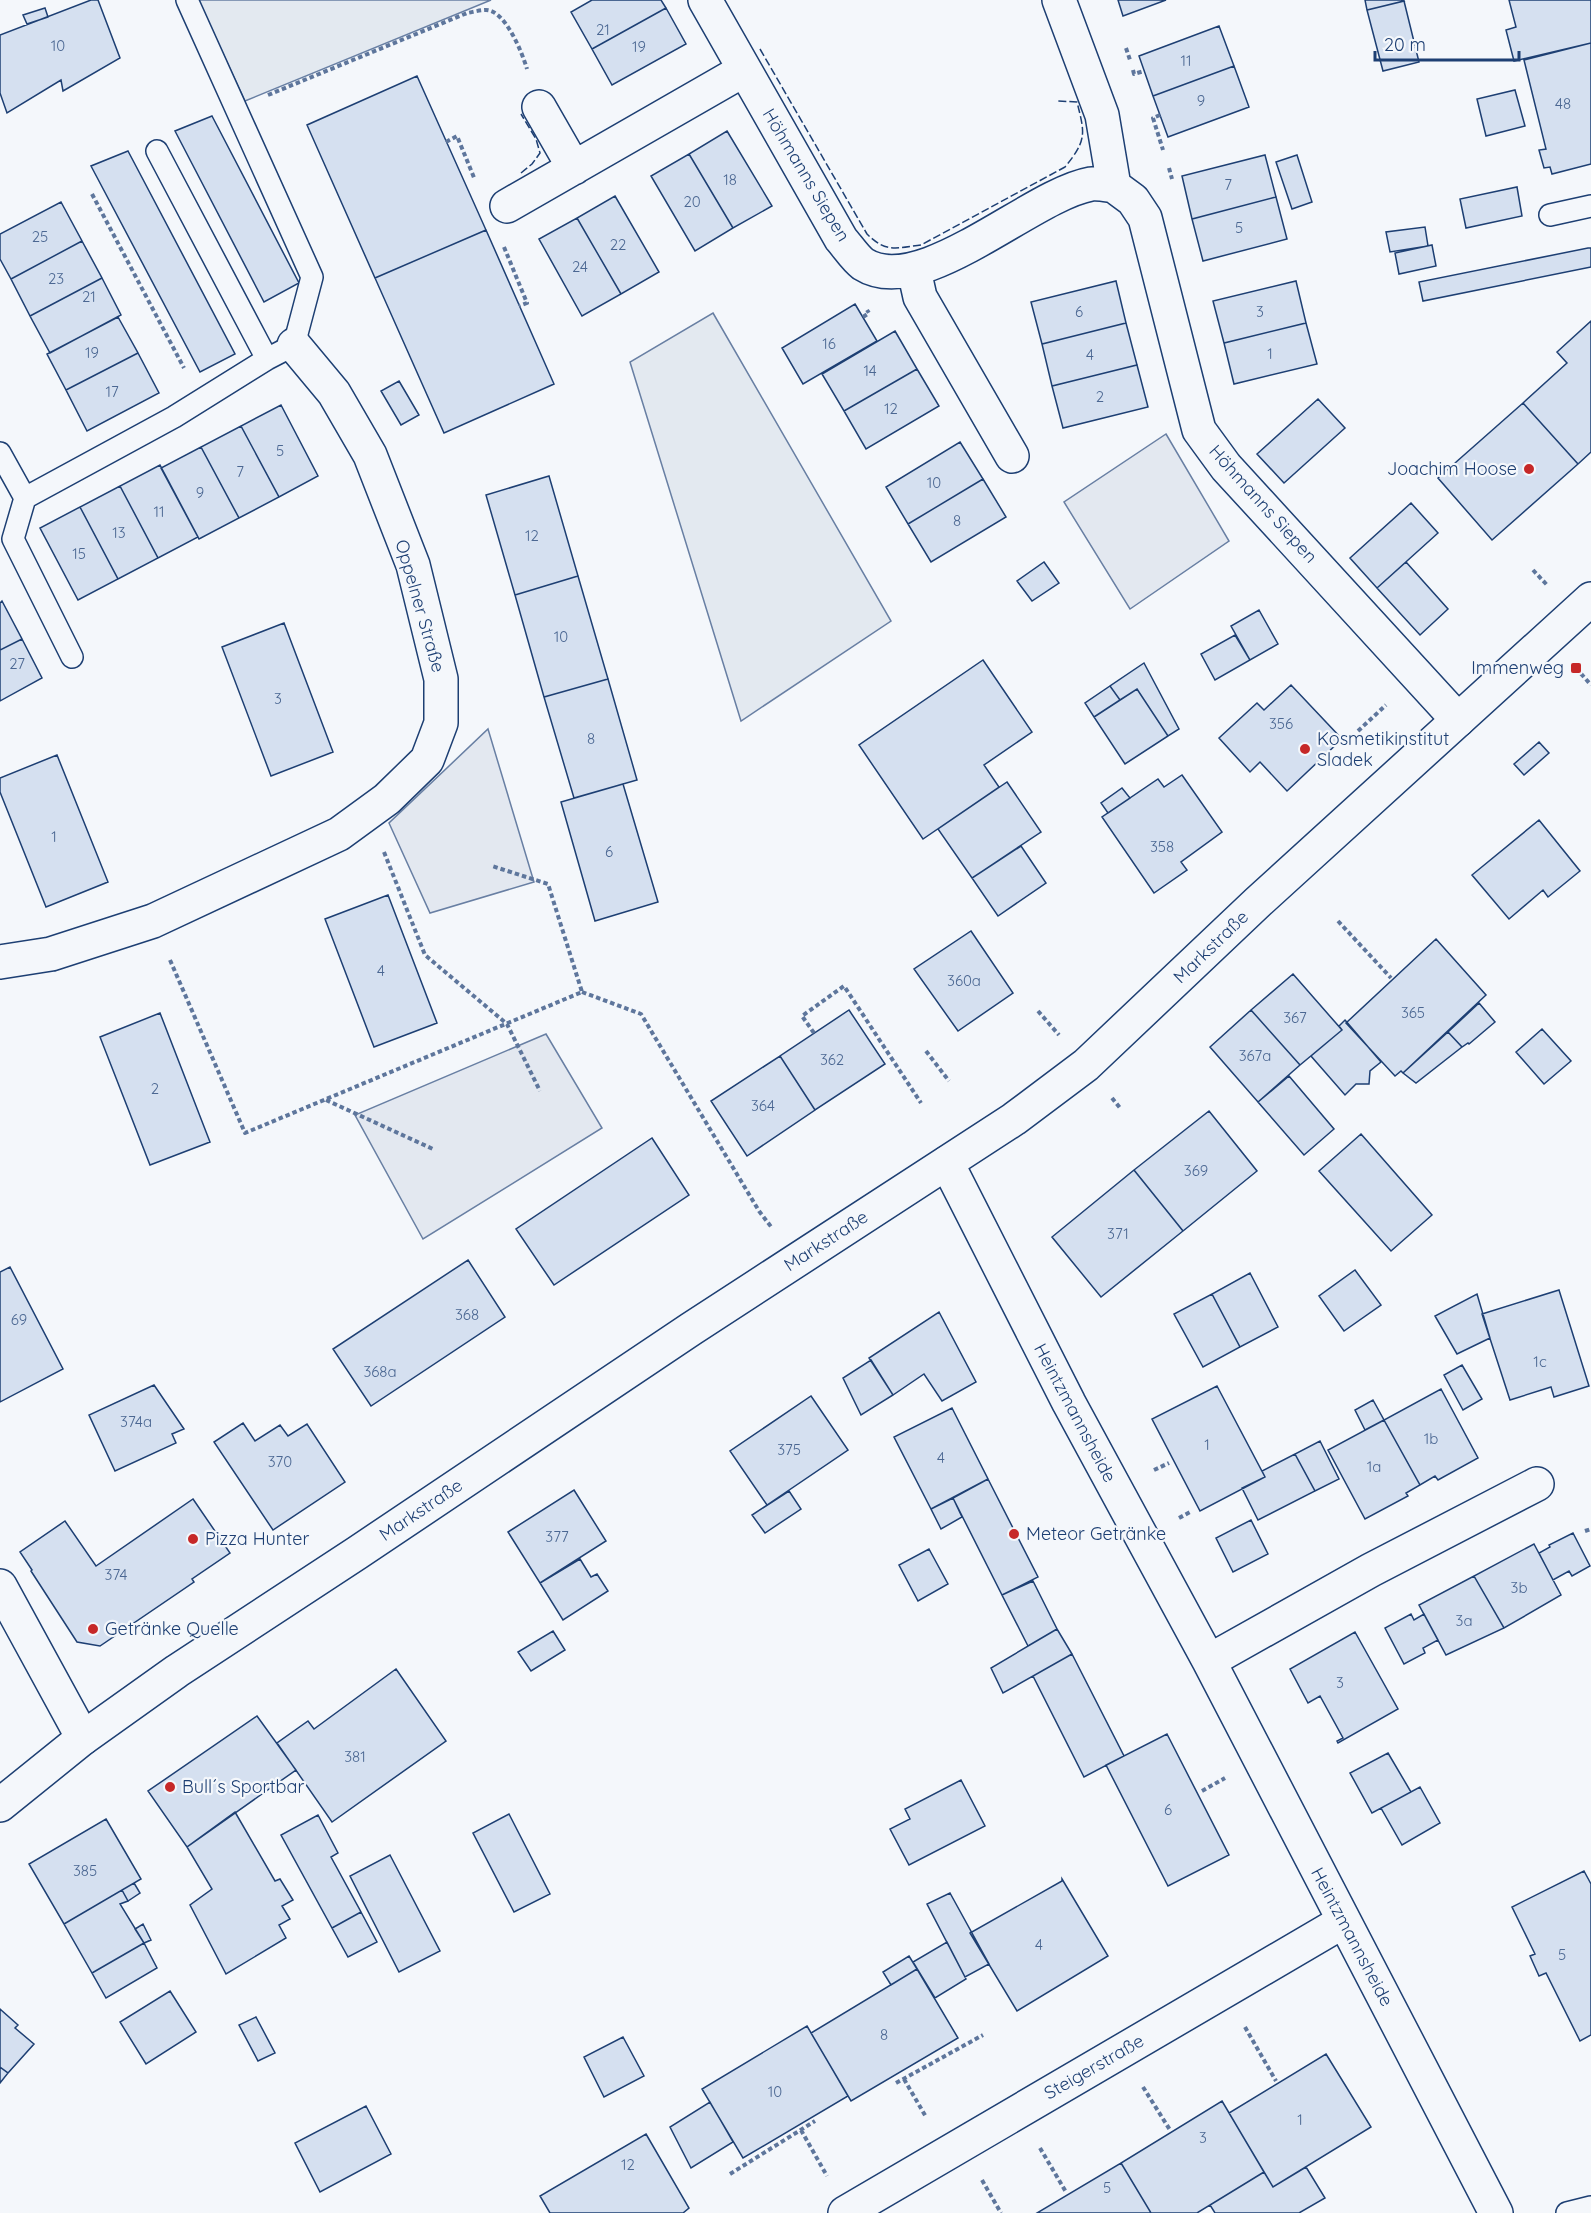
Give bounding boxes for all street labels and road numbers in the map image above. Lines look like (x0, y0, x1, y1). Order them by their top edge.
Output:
street label: Höhmanns Siepen (758, 104, 855, 245)
street label: Höhmanns Siepen (1204, 440, 1322, 568)
street label: Oppelner Straße (391, 537, 450, 675)
street label: Markstraße (1168, 905, 1253, 988)
street label: Markstraße (779, 1205, 872, 1276)
street label: Heintzmannsheide (1029, 1339, 1122, 1486)
street label: Markstraße (375, 1473, 467, 1546)
street label: Heintzmannsheide (1306, 1863, 1399, 2010)
street label: Steigerstraße (1040, 2029, 1148, 2104)

